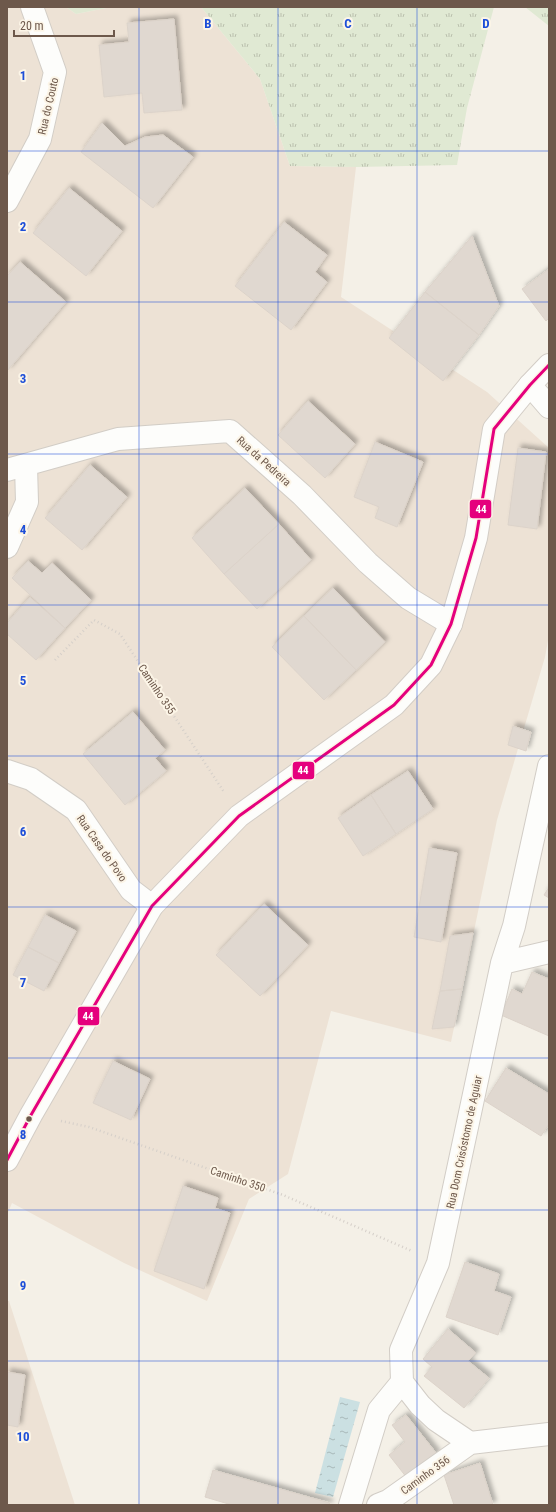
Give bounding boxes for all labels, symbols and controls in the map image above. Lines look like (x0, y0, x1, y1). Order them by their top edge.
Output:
scale bar (14, 12, 114, 38)
text: B (204, 16, 212, 31)
text: C (344, 16, 352, 31)
text: D (482, 16, 490, 31)
text: 20 m (20, 19, 44, 33)
text: 1 (20, 68, 26, 83)
street label: Rua do Couto (36, 76, 61, 136)
text: 2 (20, 219, 27, 234)
text: 3 (20, 371, 26, 386)
street label: Rua da Pedreira (234, 434, 293, 489)
line badge: 44 (469, 499, 492, 519)
text: 44 (475, 503, 487, 516)
text: 4 (20, 522, 27, 537)
street label: Caminho 355 (135, 662, 178, 717)
text: 5 (20, 673, 27, 688)
line badge: 44 (292, 761, 315, 780)
text: 44 (297, 764, 309, 777)
street label: Rua Casa do Povo (74, 812, 130, 885)
text: 6 (20, 824, 27, 839)
text: 7 (20, 975, 27, 990)
line badge: 44 (77, 1006, 100, 1026)
text: 44 (82, 1010, 94, 1023)
street label: Rua Dom Crisóstomo de Aguiar (444, 1074, 485, 1210)
unlabelled marker (24, 1114, 34, 1124)
text: 8 (20, 1127, 26, 1142)
street label: Caminho 350 (209, 1164, 267, 1195)
text: 9 (20, 1278, 26, 1293)
text: 10 (16, 1429, 30, 1444)
street label: Caminho 356 (398, 1453, 452, 1498)

